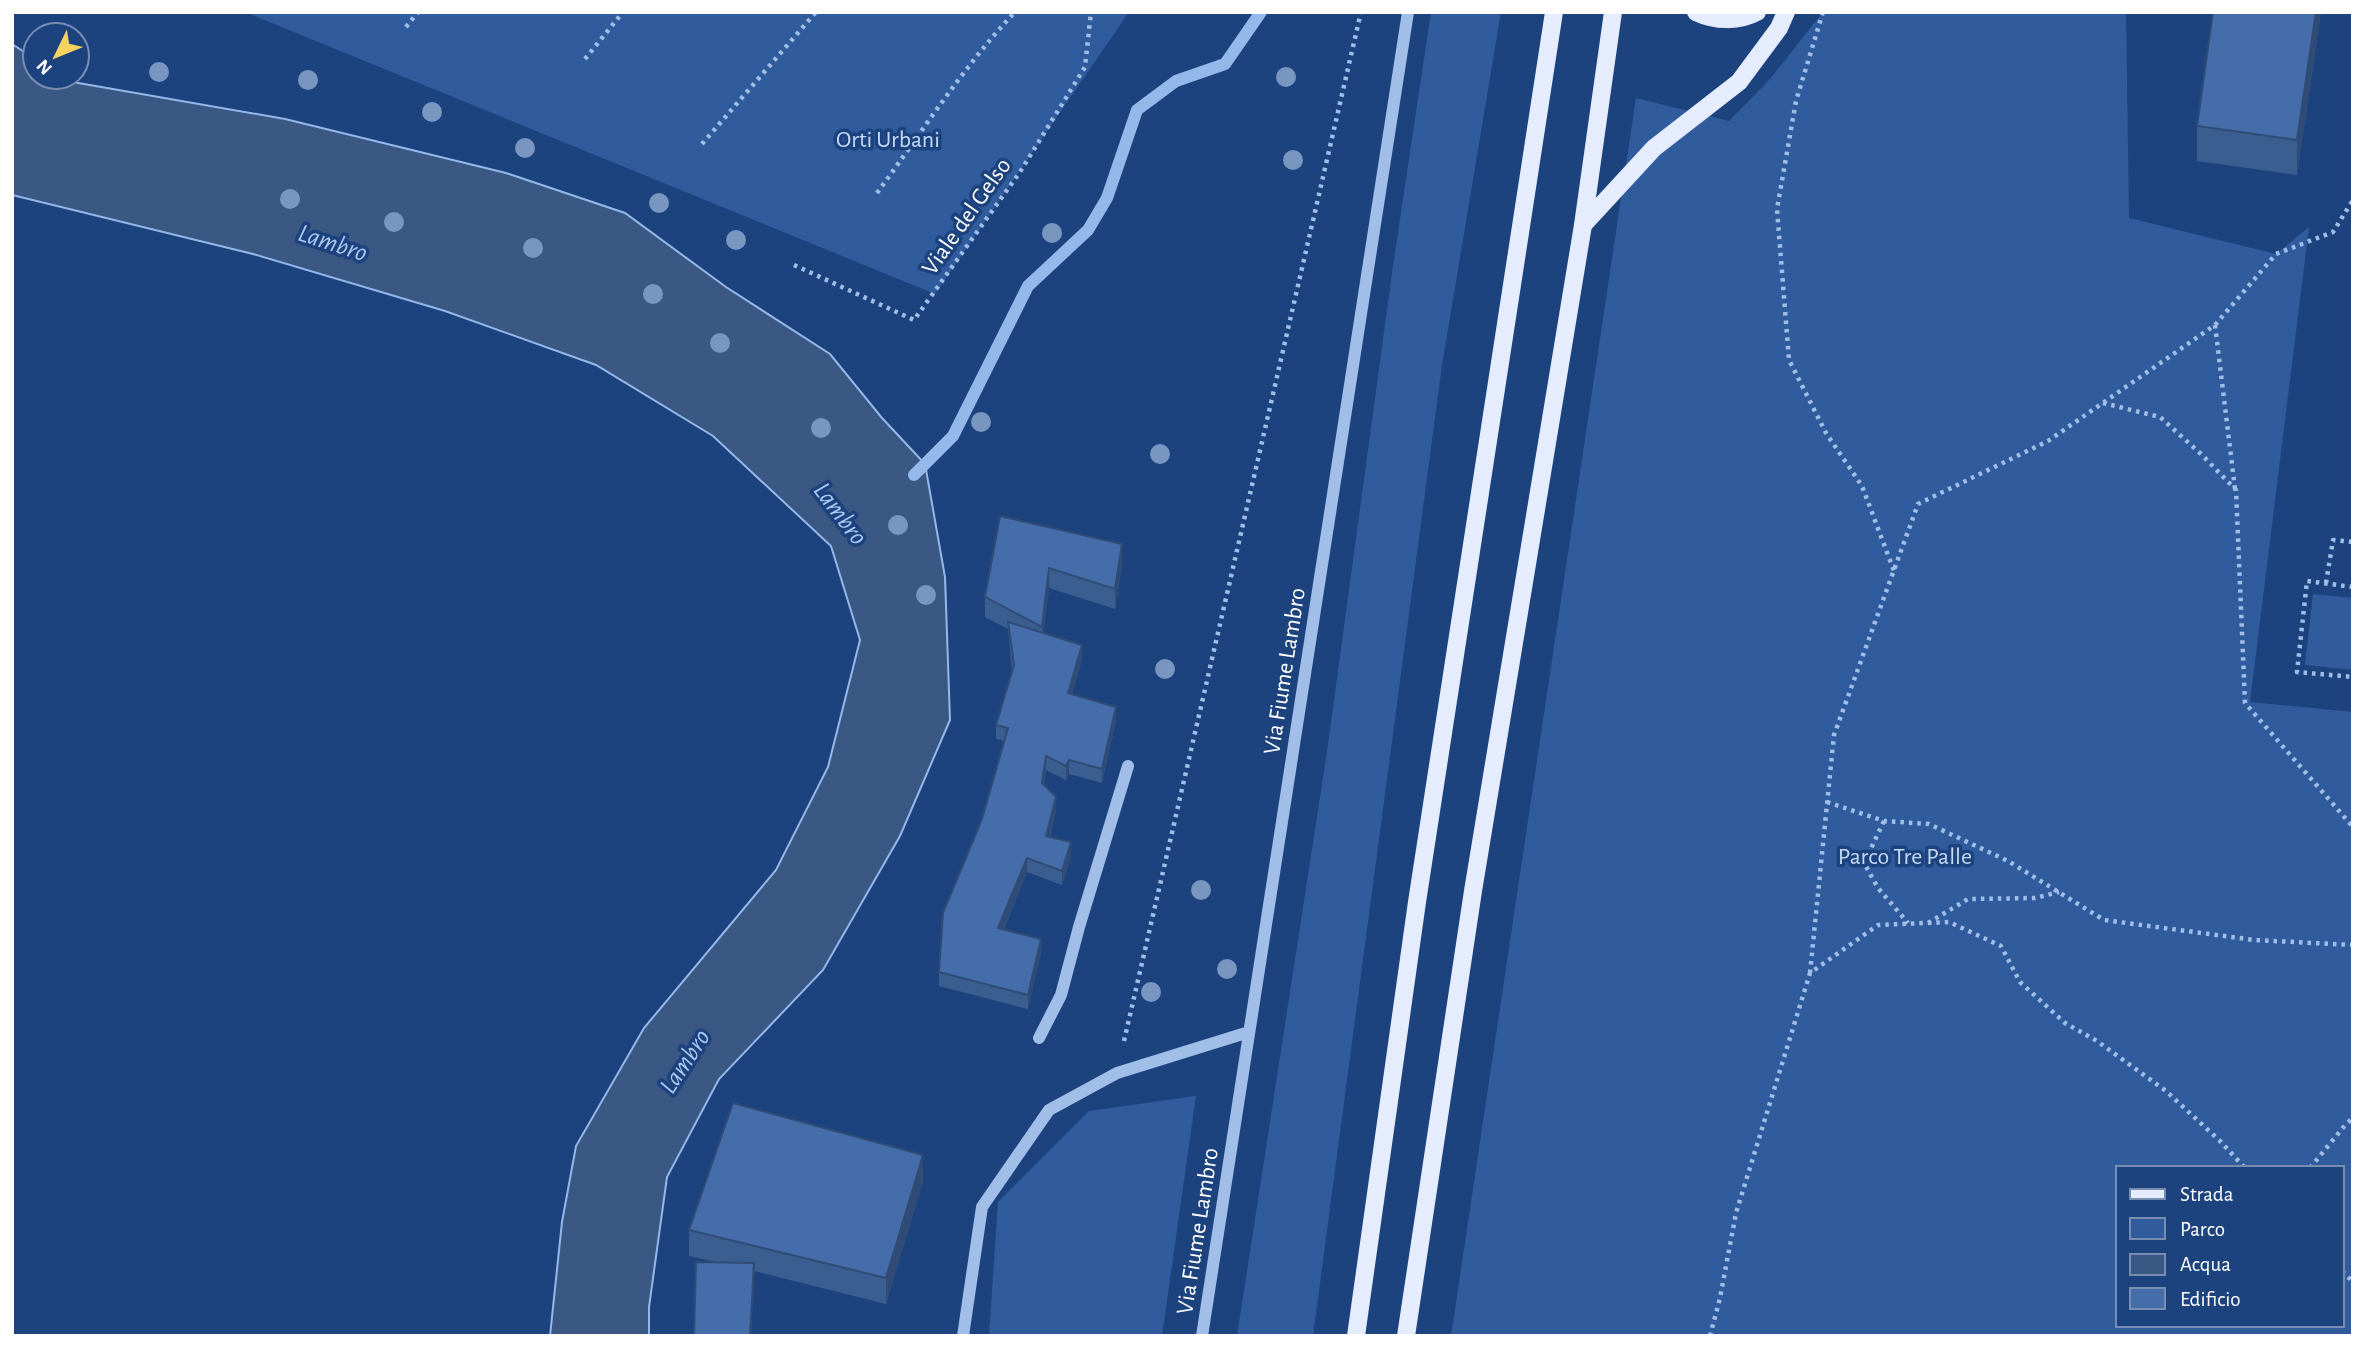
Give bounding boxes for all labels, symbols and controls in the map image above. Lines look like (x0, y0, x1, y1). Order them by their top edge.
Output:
north arrow (21, 21, 91, 91)
text: N (33, 55, 56, 78)
park label: Orti Urbani (836, 128, 940, 152)
street label: Viale del Gelso (918, 154, 1016, 279)
water label: Lambro (295, 220, 370, 266)
water label: Lambro (809, 478, 872, 550)
street label: Via Fiume Lambro (1260, 586, 1310, 756)
park label: Parco Tre Palle (1838, 845, 1972, 869)
water label: Lambro (655, 1025, 715, 1098)
street label: Via Fiume Lambro (1173, 1146, 1223, 1316)
legend (2116, 1166, 2344, 1327)
text: Strada (2180, 1184, 2234, 1205)
text: Parco (2180, 1219, 2225, 1240)
text: Acqua (2180, 1254, 2231, 1275)
text: Edificio (2180, 1289, 2241, 1310)

